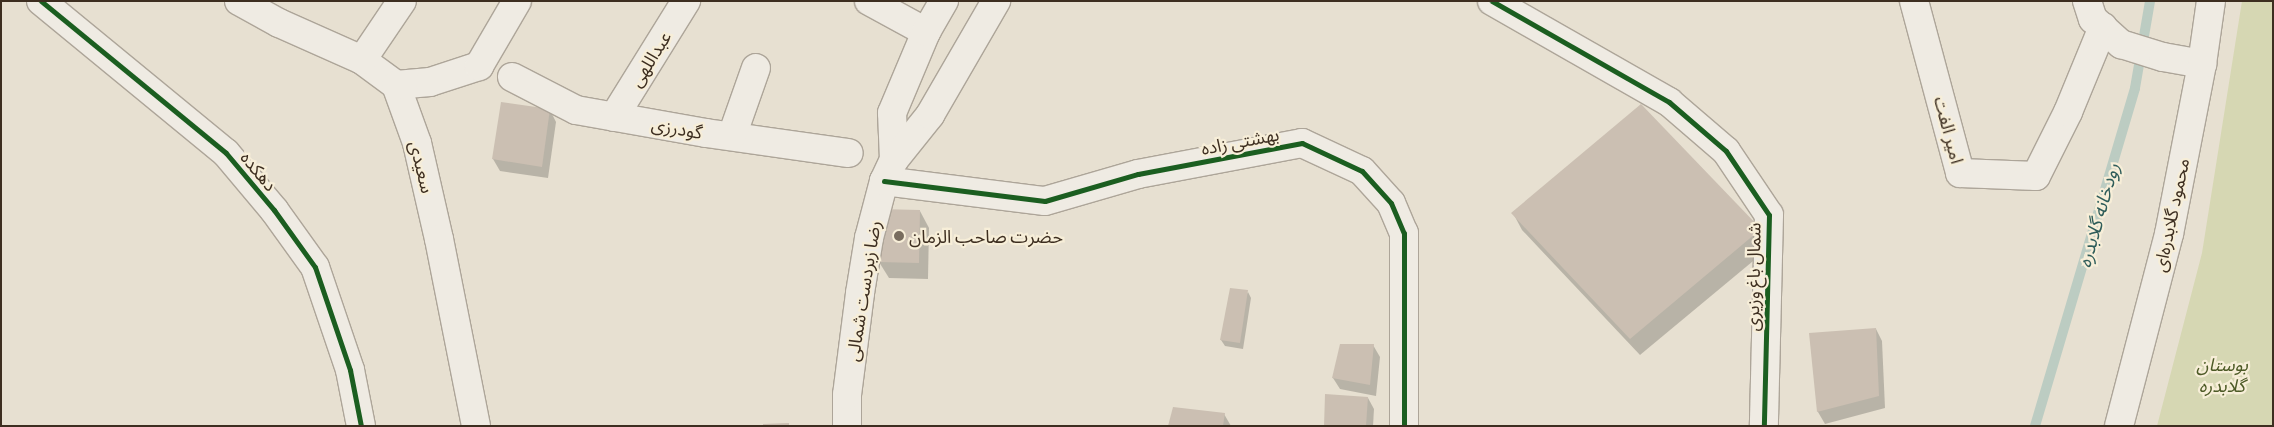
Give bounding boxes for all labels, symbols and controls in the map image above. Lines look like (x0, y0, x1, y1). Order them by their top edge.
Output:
street label: عبداللهی (625, 27, 675, 91)
street label: امیر الفت (1930, 94, 1968, 166)
street label: گودرزی (650, 113, 704, 143)
street label: بهشتی زاده (1199, 123, 1281, 159)
street label: سعیدی (405, 138, 439, 196)
street label: دهکده (236, 147, 282, 195)
street label: محمود گلابدره‌ای (2148, 156, 2194, 274)
water label: رودخانه گلابدره (2072, 160, 2124, 270)
street label: رضا زبردست شمالی (841, 219, 885, 363)
street label: شمال باغ وزیری (1741, 222, 1765, 332)
place label: حضرت صاحب الزمان (909, 225, 1063, 247)
marker: حضرت صاحب الزمان (893, 230, 905, 242)
park label: بوستان گلابدره (2196, 354, 2248, 396)

